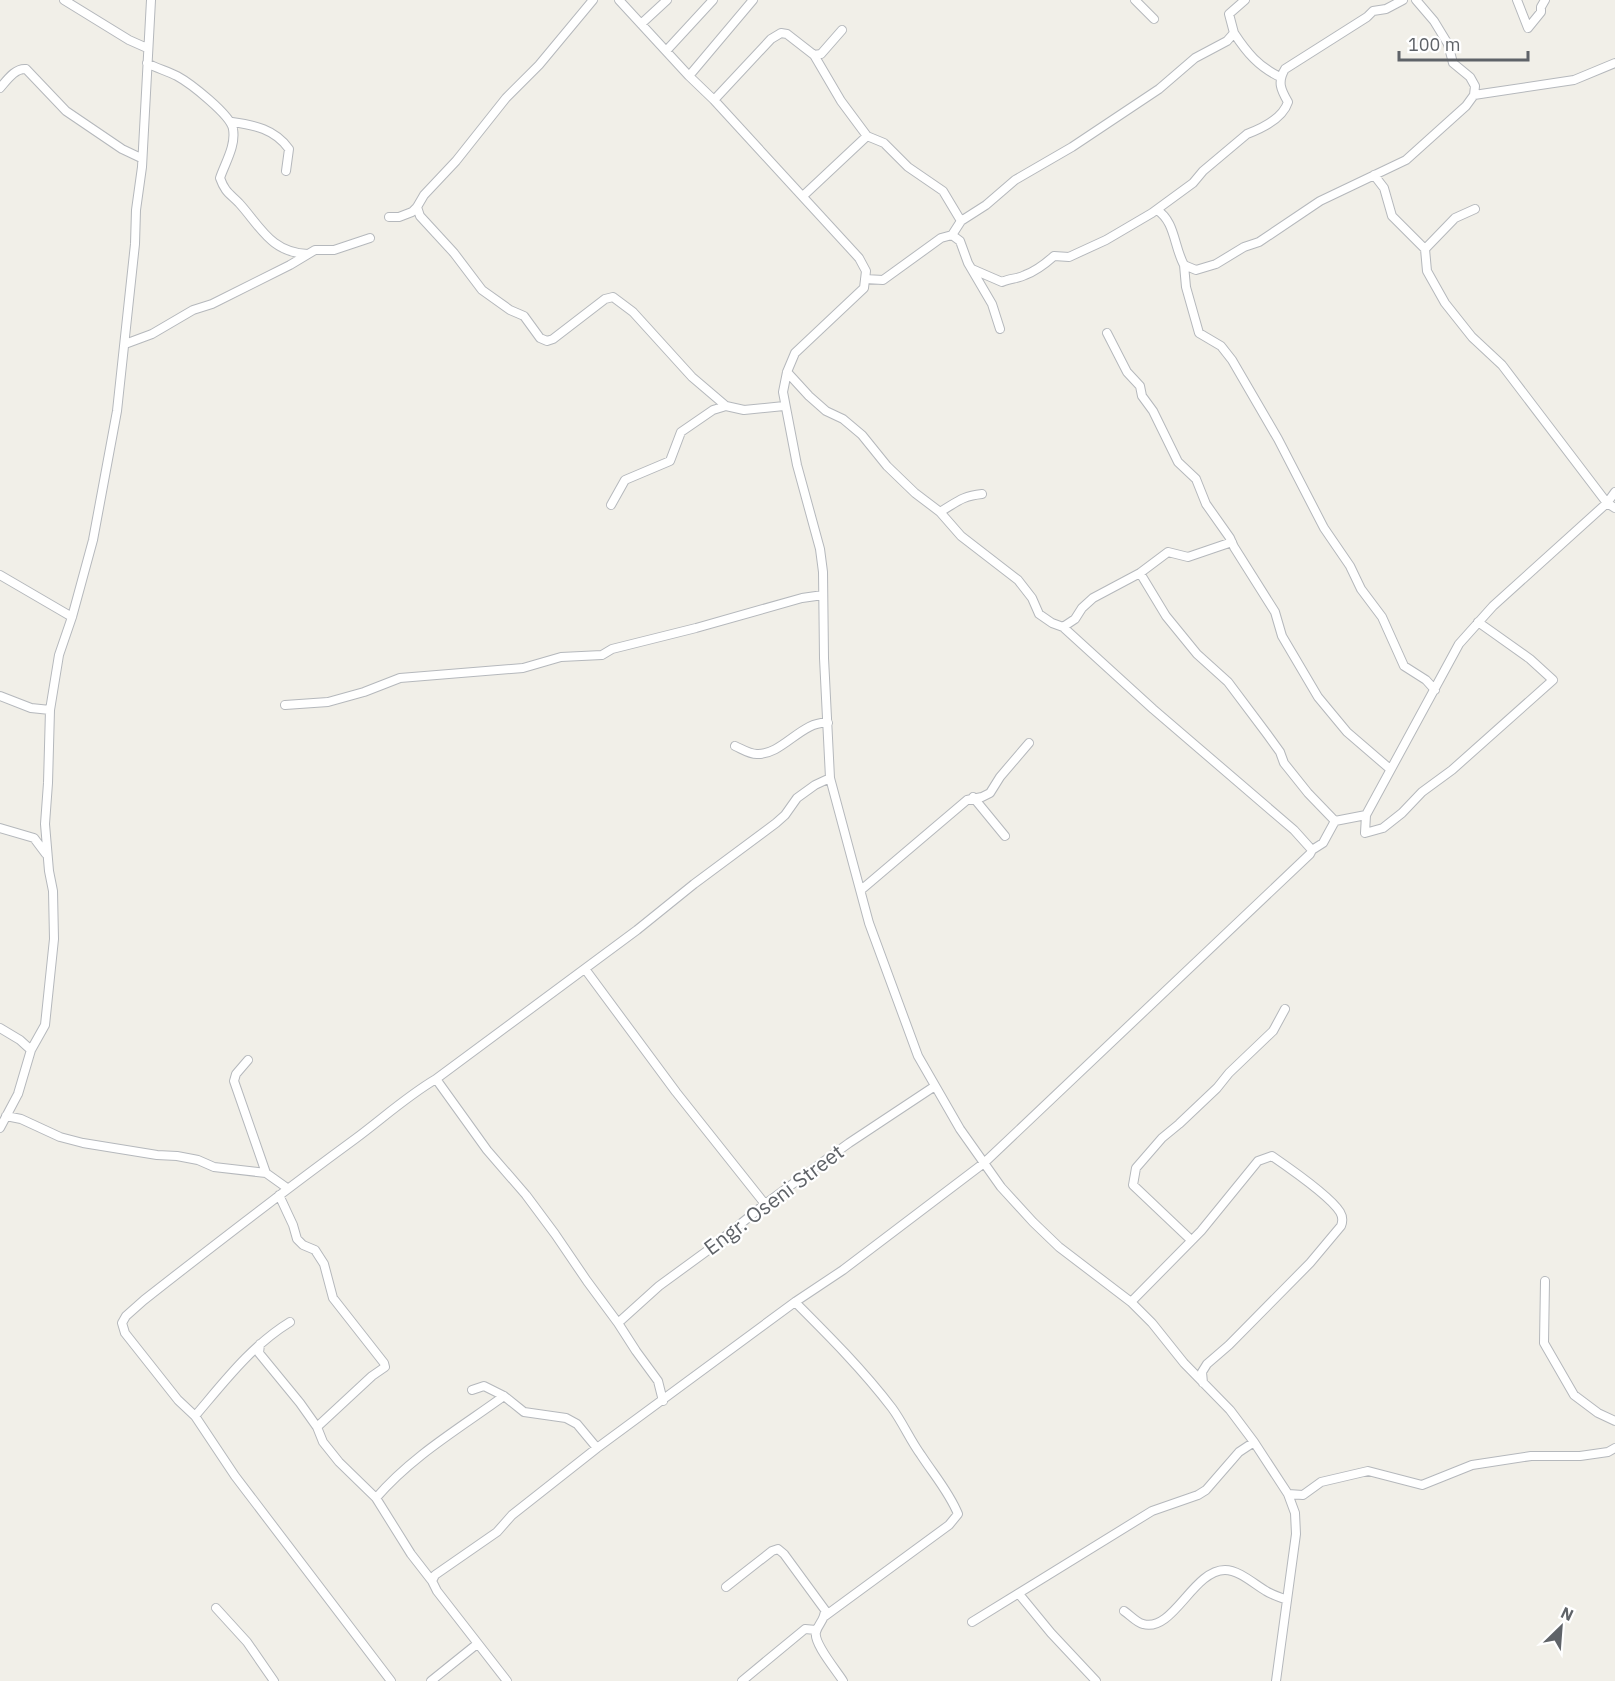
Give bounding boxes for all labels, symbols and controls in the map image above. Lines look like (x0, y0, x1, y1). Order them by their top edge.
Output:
scale bar (1399, 24, 1528, 62)
text: 100 m (1408, 33, 1460, 56)
street label: Engr. Oseni Street (698, 1137, 849, 1261)
north arrow (1531, 1597, 1591, 1657)
text: N (1558, 1602, 1577, 1625)

